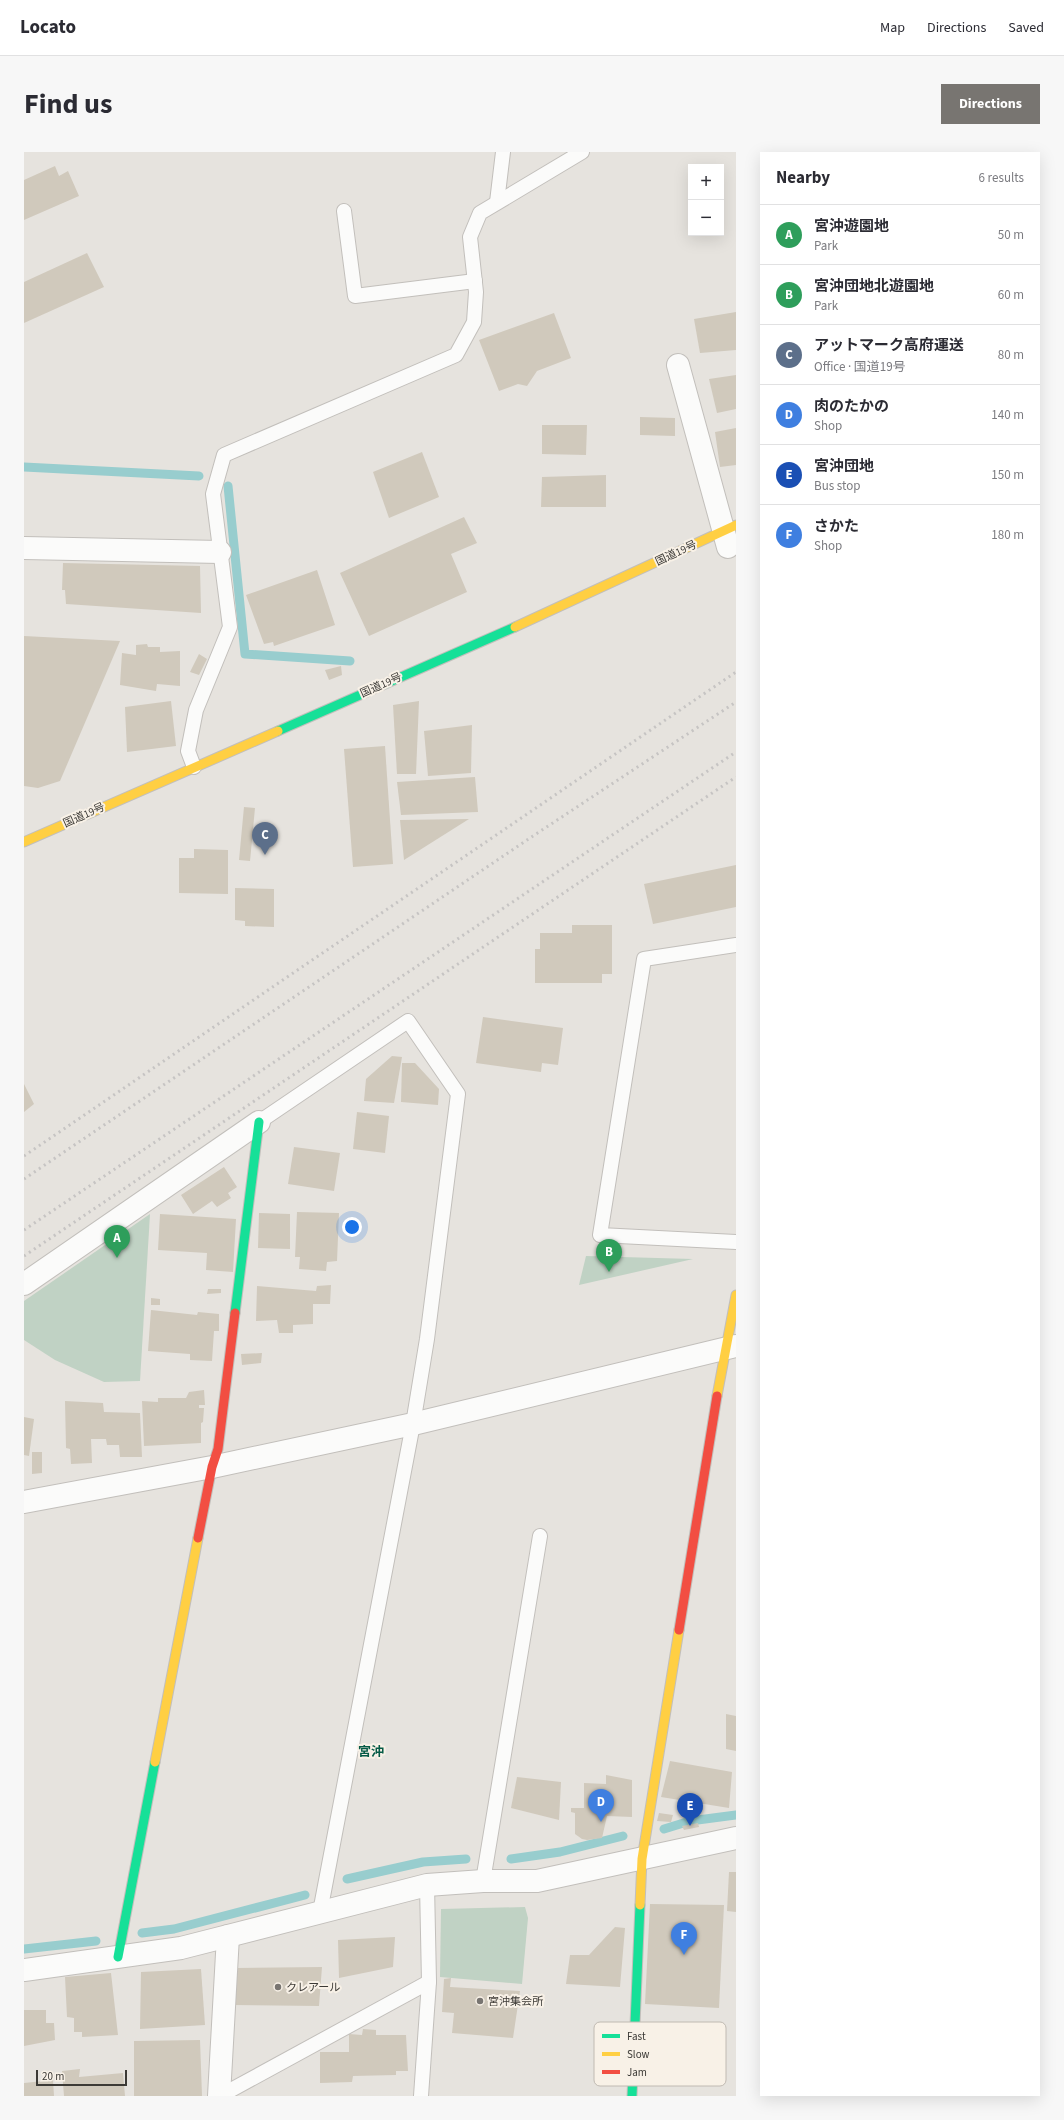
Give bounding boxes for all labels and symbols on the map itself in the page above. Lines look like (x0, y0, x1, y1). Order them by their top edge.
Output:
street label: 国道19号 (653, 537, 699, 569)
street label: 国道19号 (358, 669, 404, 701)
street label: 国道19号 (61, 799, 107, 831)
pin: C (252, 822, 278, 855)
your location (342, 1217, 362, 1237)
pin: A (104, 1225, 130, 1258)
pin: B (596, 1239, 622, 1272)
district label: 宮沖 (358, 1743, 384, 1761)
pin: D (588, 1789, 614, 1822)
pin: E (677, 1793, 703, 1826)
pin: F (671, 1922, 697, 1955)
place label: クレアール (286, 1980, 340, 1995)
marker: クレアール (273, 1982, 283, 1992)
place label: 宮沖集会所 (488, 1994, 544, 2009)
marker: 宮沖集会所 (475, 1996, 485, 2006)
legend (594, 2022, 726, 2086)
text: Fast (627, 2029, 646, 2044)
text: Slow (627, 2047, 650, 2062)
text: Jam (627, 2065, 647, 2080)
scale bar (36, 2068, 127, 2087)

